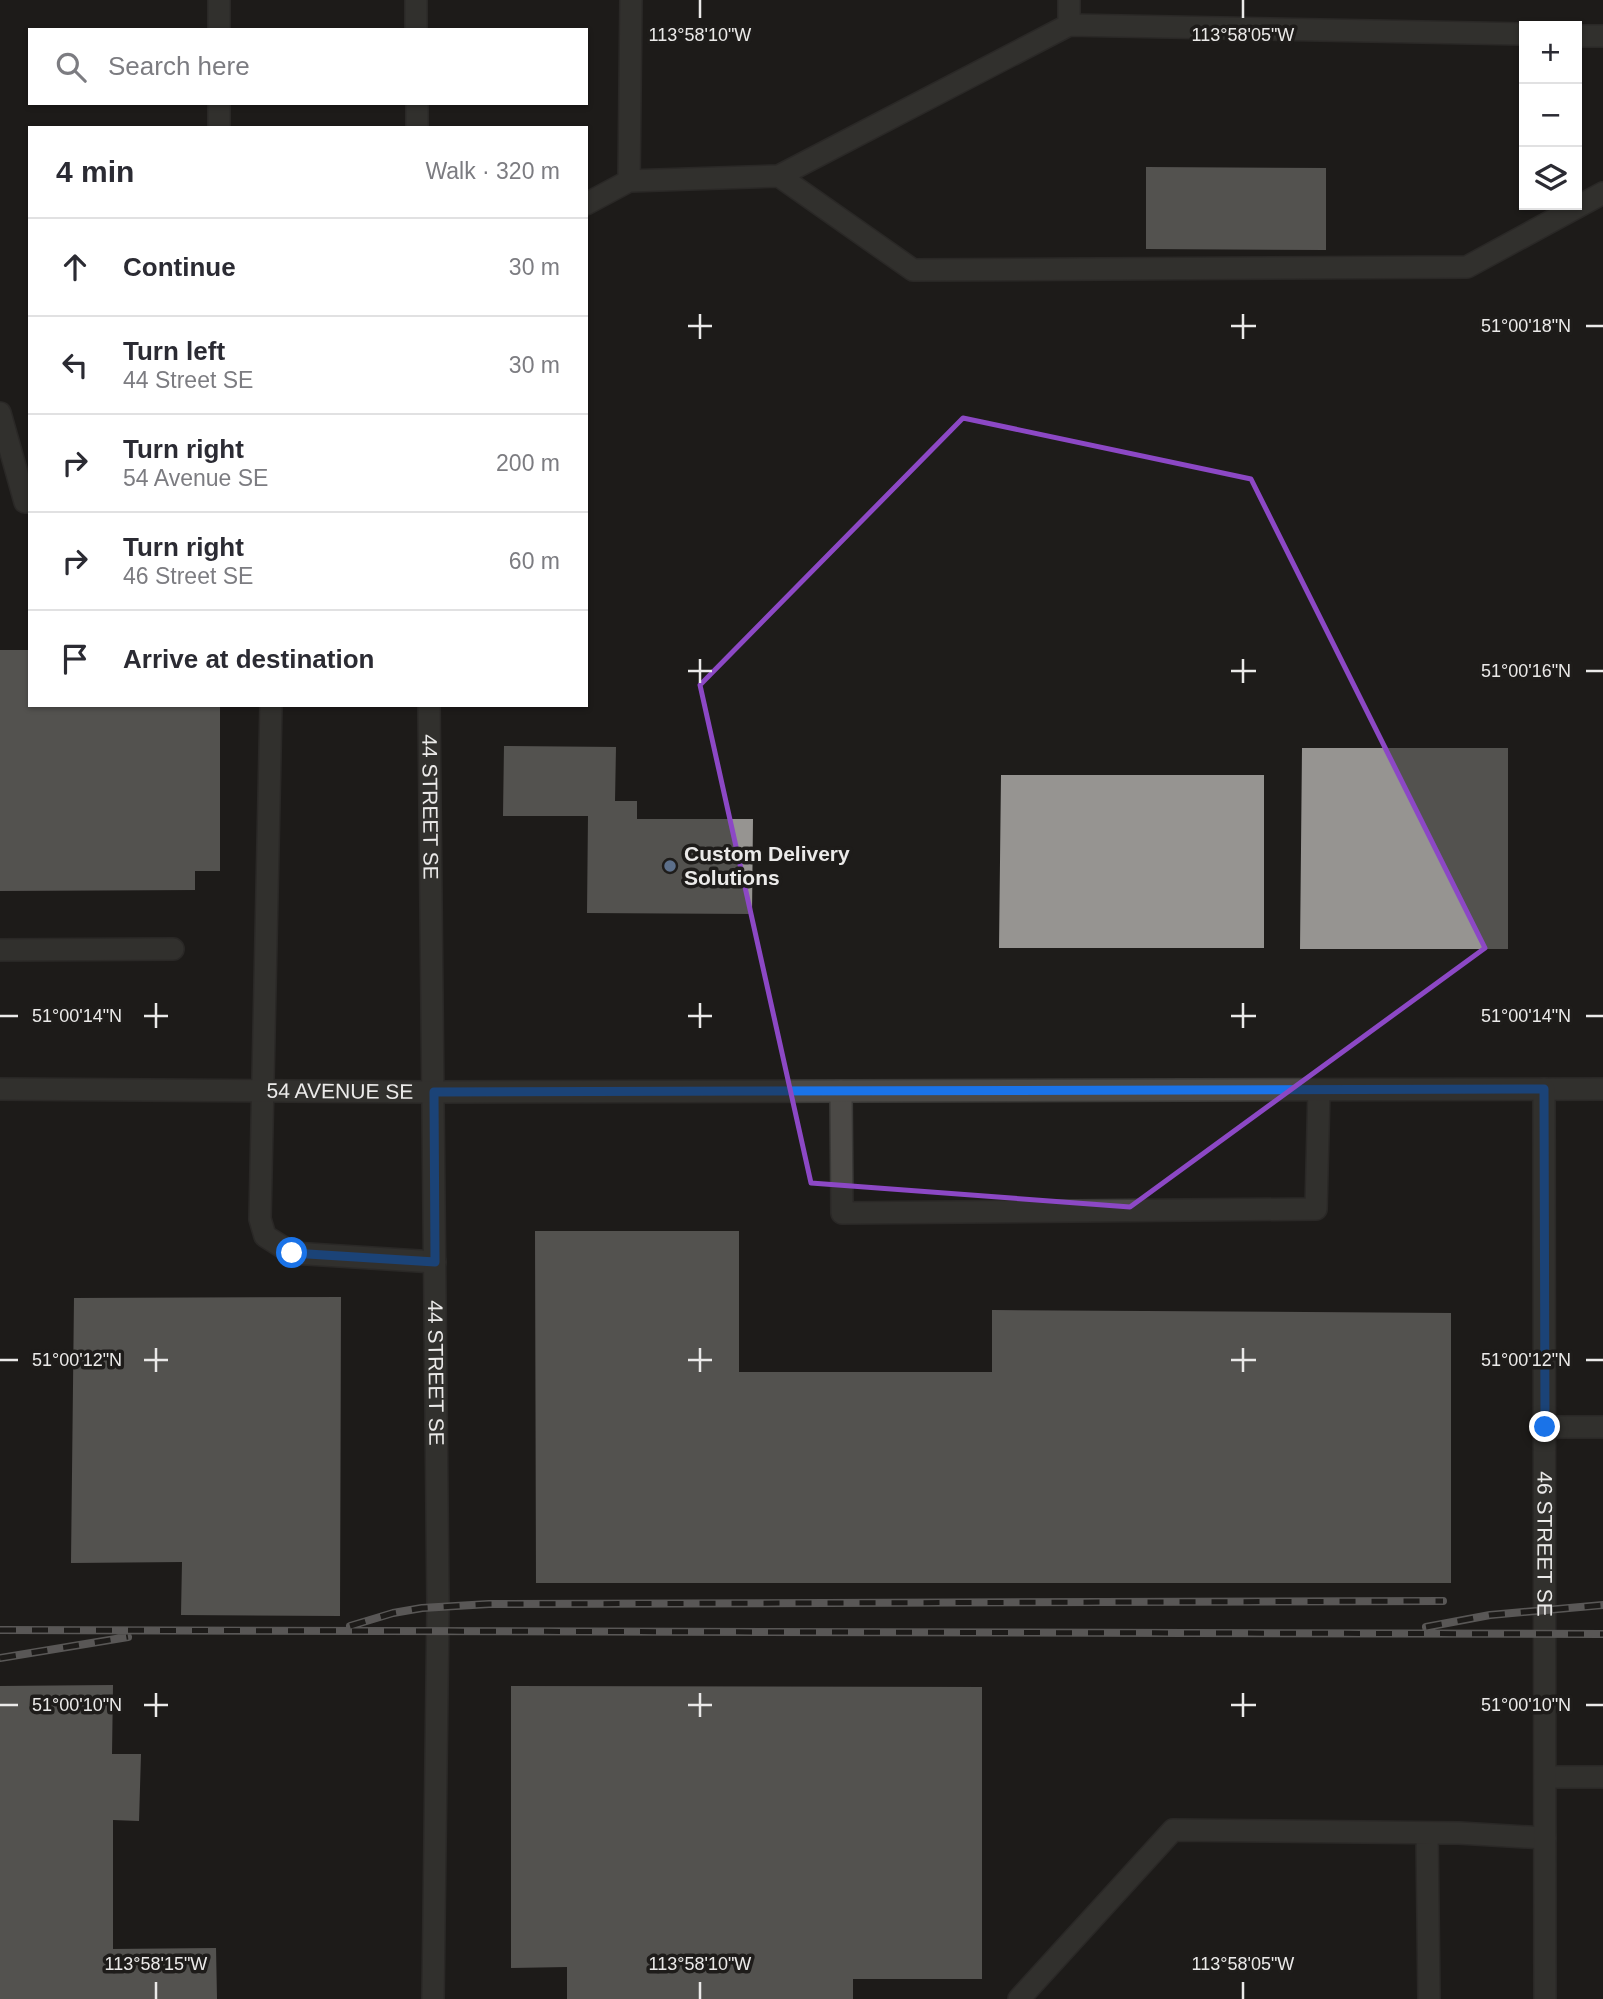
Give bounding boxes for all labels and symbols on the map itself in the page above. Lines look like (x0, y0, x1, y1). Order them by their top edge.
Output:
text: 113°58'10"W (649, 25, 751, 45)
text: 113°58'05"W (1192, 25, 1294, 45)
text: 51°00'18"N (1481, 316, 1571, 336)
text: 51°00'16"N (1481, 661, 1571, 681)
street label: 44 STREET SE (418, 734, 443, 880)
place label: Custom Delivery Solutions (684, 842, 850, 889)
marker: Custom Delivery Solutions (662, 858, 678, 874)
text: 51°00'14"N (32, 1006, 122, 1026)
text: 51°00'14"N (1481, 1006, 1571, 1026)
street label: 54 AVENUE SE (267, 1079, 413, 1103)
route start (276, 1237, 307, 1268)
street label: 44 STREET SE (424, 1300, 448, 1446)
text: 51°00'12"N (32, 1350, 122, 1370)
text: 51°00'12"N (1481, 1350, 1571, 1370)
route end (1529, 1411, 1560, 1442)
street label: 46 STREET SE (1533, 1471, 1557, 1617)
text: 51°00'10"N (32, 1695, 122, 1715)
text: 51°00'10"N (1481, 1695, 1571, 1715)
text: 113°58'15"W (105, 1954, 207, 1974)
text: 113°58'10"W (649, 1954, 751, 1974)
text: 113°58'05"W (1192, 1954, 1294, 1974)

